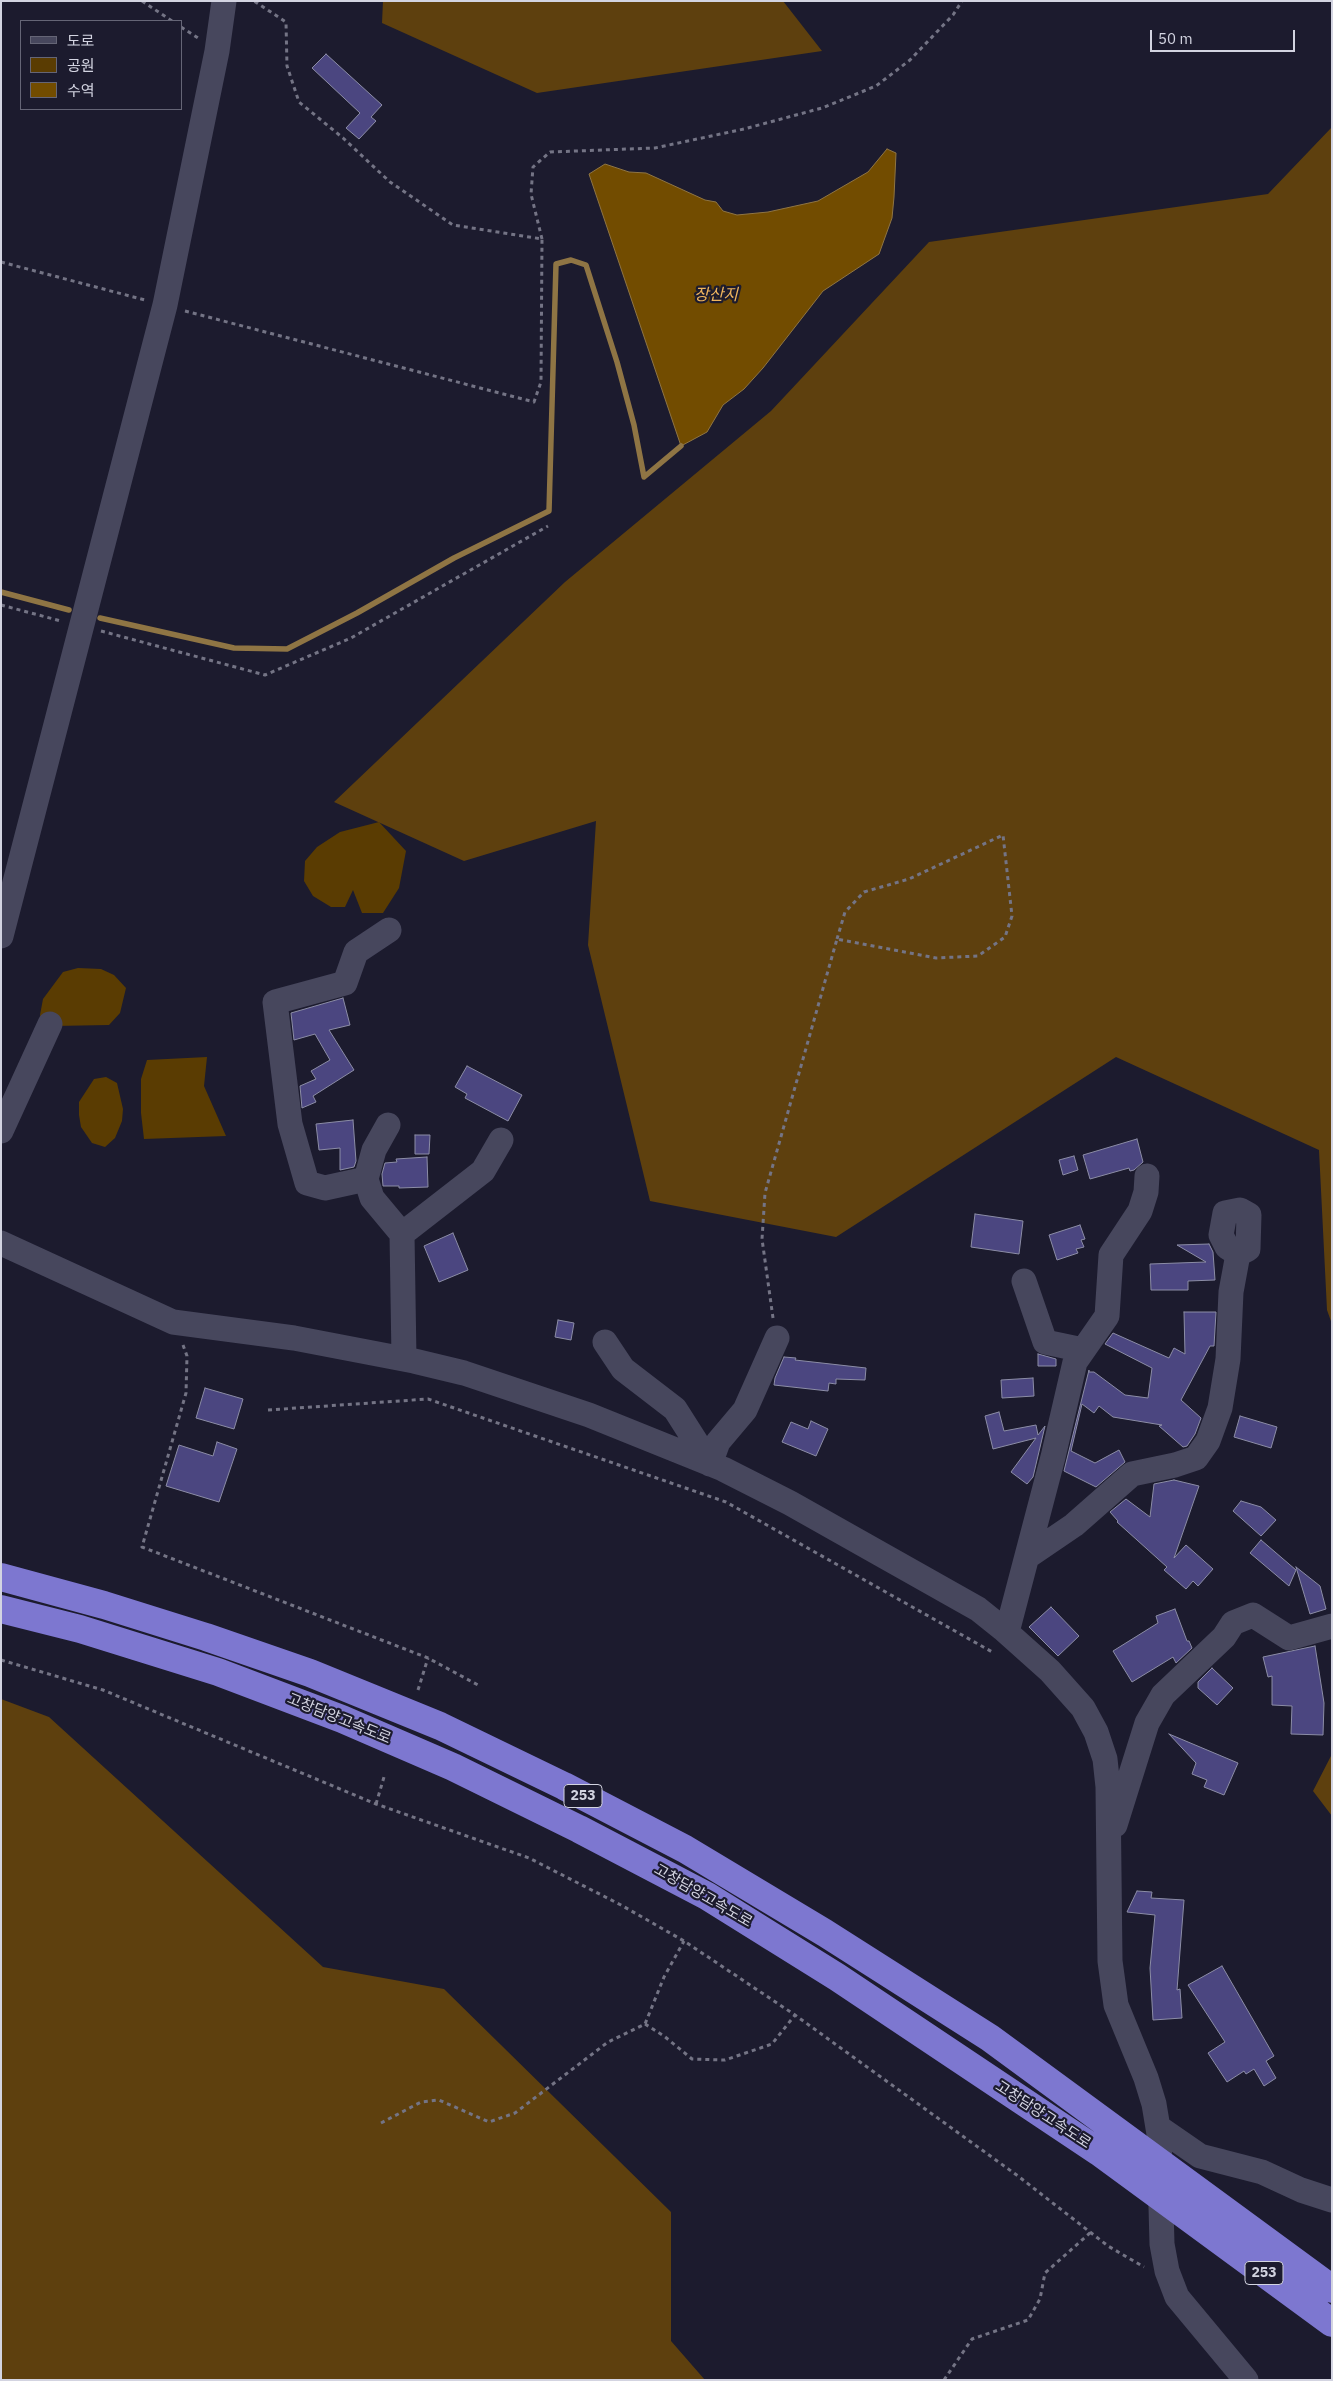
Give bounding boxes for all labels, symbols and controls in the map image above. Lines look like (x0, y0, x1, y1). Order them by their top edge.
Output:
legend (20, 20, 182, 110)
scale bar (1153, 20, 1298, 52)
text: 50 m (1158, 29, 1193, 48)
text: 도로 (67, 31, 95, 50)
text: 공원 (67, 56, 95, 75)
text: 수역 (67, 81, 95, 100)
water label: 장산지 (694, 285, 738, 305)
street label: 고창담양고속도로 (284, 1690, 394, 1748)
road number: 253 (564, 1784, 602, 1808)
street label: 고창담양고속도로 (651, 1861, 755, 1931)
street label: 고창담양고속도로 (992, 2077, 1094, 2153)
road number: 253 (1245, 2262, 1283, 2284)

